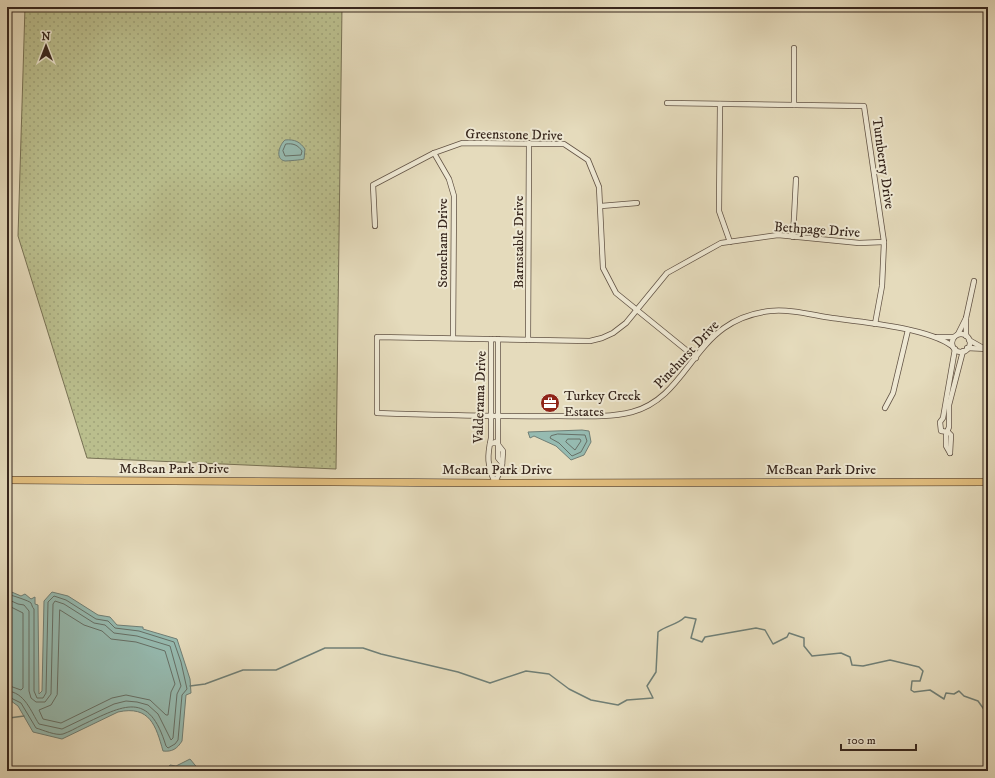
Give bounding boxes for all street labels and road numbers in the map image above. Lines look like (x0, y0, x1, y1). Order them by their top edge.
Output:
street label: Turnberry Drive (868, 116, 898, 210)
street label: Greenstone Drive (465, 125, 563, 145)
street label: Barnstable Drive (510, 195, 528, 289)
street label: Stoneham Drive (434, 198, 452, 288)
street label: Bethpage Drive (773, 218, 861, 242)
street label: Pinehurst Drive (650, 316, 723, 393)
street label: Valderama Drive (469, 350, 491, 445)
street label: McBean Park Drive (119, 460, 229, 478)
street label: McBean Park Drive (442, 461, 552, 479)
street label: McBean Park Drive (766, 461, 876, 479)

